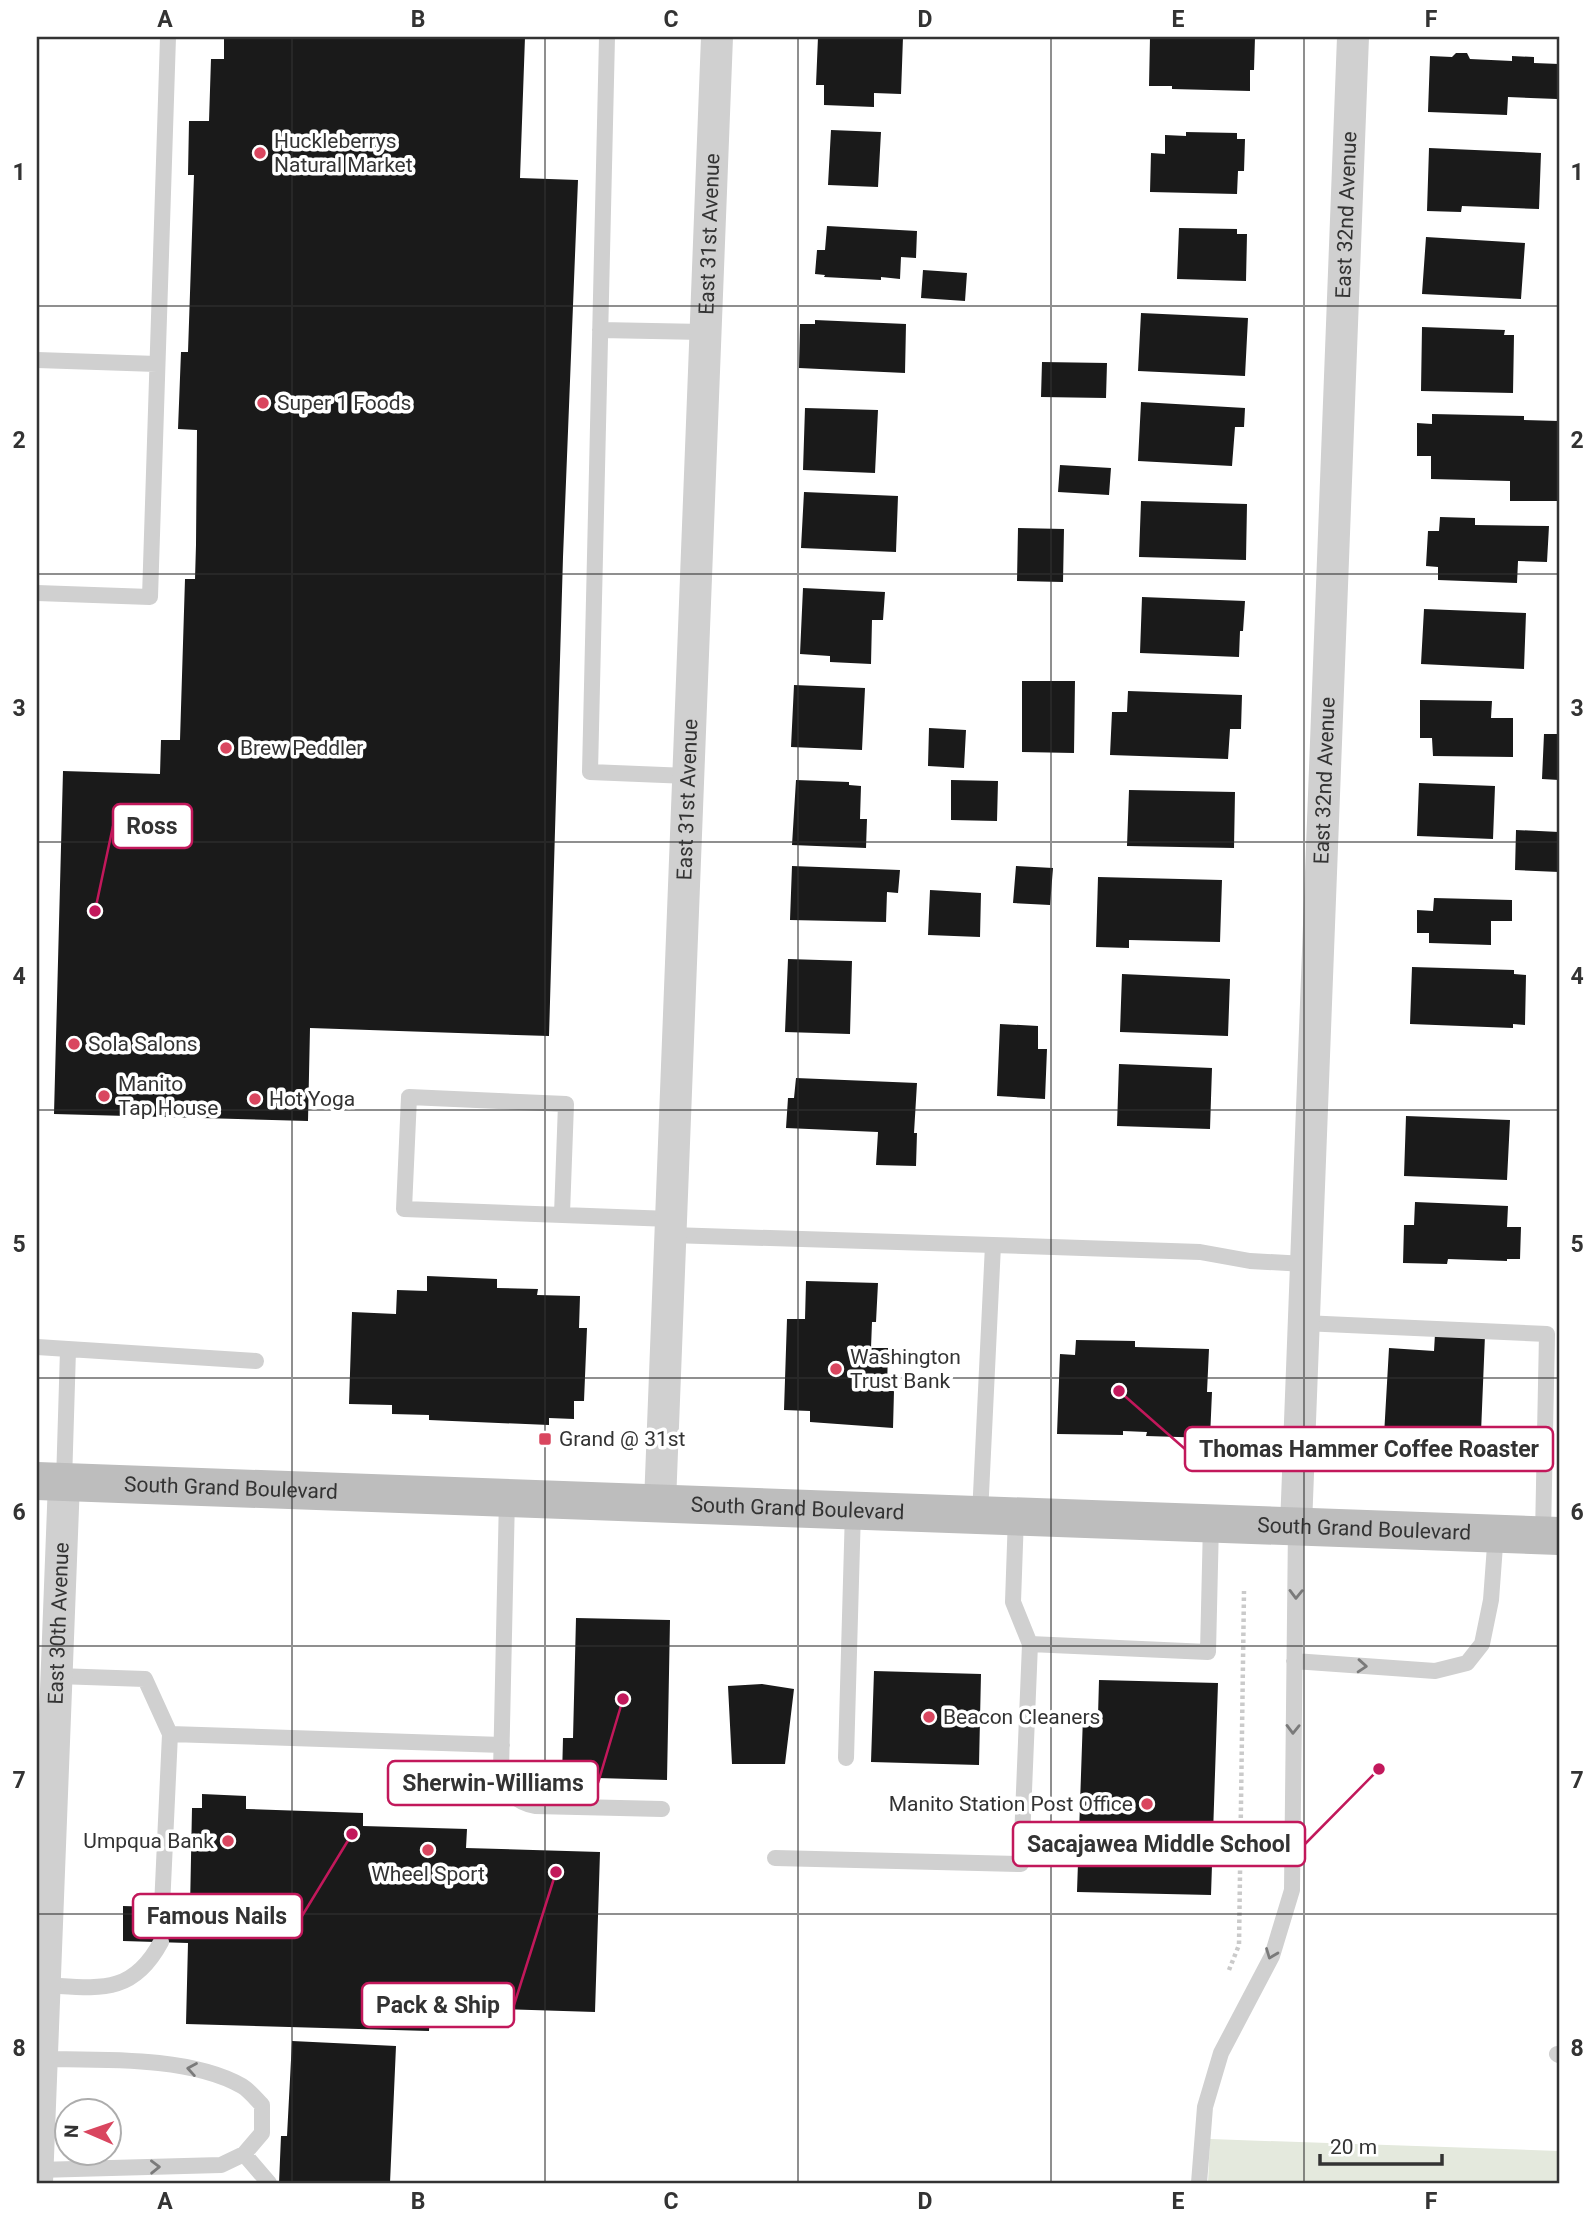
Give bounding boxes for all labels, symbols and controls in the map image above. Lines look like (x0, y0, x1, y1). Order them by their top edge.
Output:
text: A (157, 6, 173, 33)
text: B (411, 6, 425, 33)
text: C (663, 6, 679, 33)
text: D (918, 6, 932, 33)
text: E (1172, 6, 1185, 33)
text: F (1425, 6, 1438, 33)
place label: Huckleberrys Natural Market (274, 129, 413, 177)
street label: East 32nd Avenue (1331, 131, 1361, 299)
marker: Huckleberrys Natural Market (252, 145, 268, 161)
street label: East 31st Avenue (694, 153, 724, 315)
text: 1 (12, 159, 26, 186)
text: 1 (1570, 159, 1584, 186)
place label: Super 1 Foods (277, 391, 411, 415)
marker: Super 1 Foods (255, 395, 271, 411)
text: 2 (12, 427, 26, 454)
text: 2 (1570, 427, 1584, 454)
text: 3 (12, 695, 26, 722)
text: 3 (1570, 695, 1584, 722)
street label: East 32nd Avenue (1309, 696, 1340, 865)
street label: East 31st Avenue (672, 718, 702, 881)
place label: Brew Peddler (240, 736, 363, 760)
marker: Brew Peddler (218, 740, 234, 756)
callout: Ross (113, 804, 192, 848)
text: Ross (126, 813, 178, 840)
text: 4 (12, 963, 26, 990)
text: 4 (1570, 963, 1584, 990)
place label: Sola Salons (88, 1032, 198, 1056)
marker: Sola Salons (66, 1036, 82, 1052)
place label: Manito Tap House (118, 1072, 218, 1120)
place label: Hot Yoga (269, 1087, 355, 1111)
marker: Manito Tap House (96, 1088, 112, 1104)
marker: Hot Yoga (247, 1091, 263, 1107)
text: 5 (12, 1231, 26, 1258)
text: 5 (1570, 1231, 1584, 1258)
place label: Washington Trust Bank (850, 1345, 961, 1393)
marker: Washington Trust Bank (828, 1361, 844, 1377)
place label: Grand @ 31st (559, 1427, 686, 1451)
callout: Thomas Hammer Coffee Roaster (1185, 1427, 1553, 1471)
marker: Grand @ 31st (537, 1431, 553, 1447)
text: Thomas Hammer Coffee Roaster (1199, 1436, 1540, 1463)
street label: South Grand Boulevard (124, 1472, 338, 1504)
street label: South Grand Boulevard (690, 1493, 905, 1524)
text: 6 (12, 1499, 26, 1526)
text: 6 (1570, 1499, 1584, 1526)
street label: South Grand Boulevard (1257, 1513, 1471, 1545)
street label: East 30th Avenue (43, 1542, 74, 1705)
one-way arrow (1289, 1589, 1304, 1600)
one-way arrow (1357, 1658, 1368, 1673)
place label: Beacon Cleaners (943, 1705, 1100, 1729)
marker: Beacon Cleaners (921, 1709, 937, 1725)
one-way arrow (1286, 1724, 1301, 1735)
callout: Sherwin-Williams (388, 1761, 598, 1805)
text: 7 (12, 1767, 26, 1794)
text: 7 (1570, 1767, 1584, 1794)
text: Sherwin-Williams (402, 1770, 584, 1797)
place label: Manito Station Post Office (889, 1792, 1133, 1816)
marker: Manito Station Post Office (1139, 1796, 1155, 1812)
callout: Sacajawea Middle School (1013, 1822, 1305, 1866)
place label: Umpqua Bank (83, 1829, 214, 1853)
text: Sacajawea Middle School (1027, 1831, 1291, 1858)
marker: Umpqua Bank (220, 1833, 236, 1849)
marker: Wheel Sport (420, 1842, 436, 1858)
place label: Wheel Sport (371, 1862, 485, 1886)
callout: Famous Nails (133, 1894, 302, 1938)
text: Famous Nails (147, 1903, 287, 1930)
one-way arrow (1266, 1947, 1280, 1959)
callout: Pack & Ship (362, 1983, 514, 2027)
text: Pack & Ship (376, 1992, 500, 2019)
text: 8 (12, 2035, 26, 2062)
text: 8 (1570, 2035, 1584, 2062)
one-way arrow (186, 2062, 198, 2077)
north arrow (52, 2098, 122, 2168)
scale bar (1320, 2122, 1442, 2166)
text: N (60, 2124, 83, 2139)
text: 20 m (1330, 2135, 1377, 2159)
one-way arrow (150, 2159, 161, 2174)
text: A (157, 2188, 173, 2215)
text: B (411, 2188, 425, 2215)
text: C (663, 2188, 679, 2215)
text: D (918, 2188, 932, 2215)
text: E (1172, 2188, 1185, 2215)
text: F (1425, 2188, 1438, 2215)

